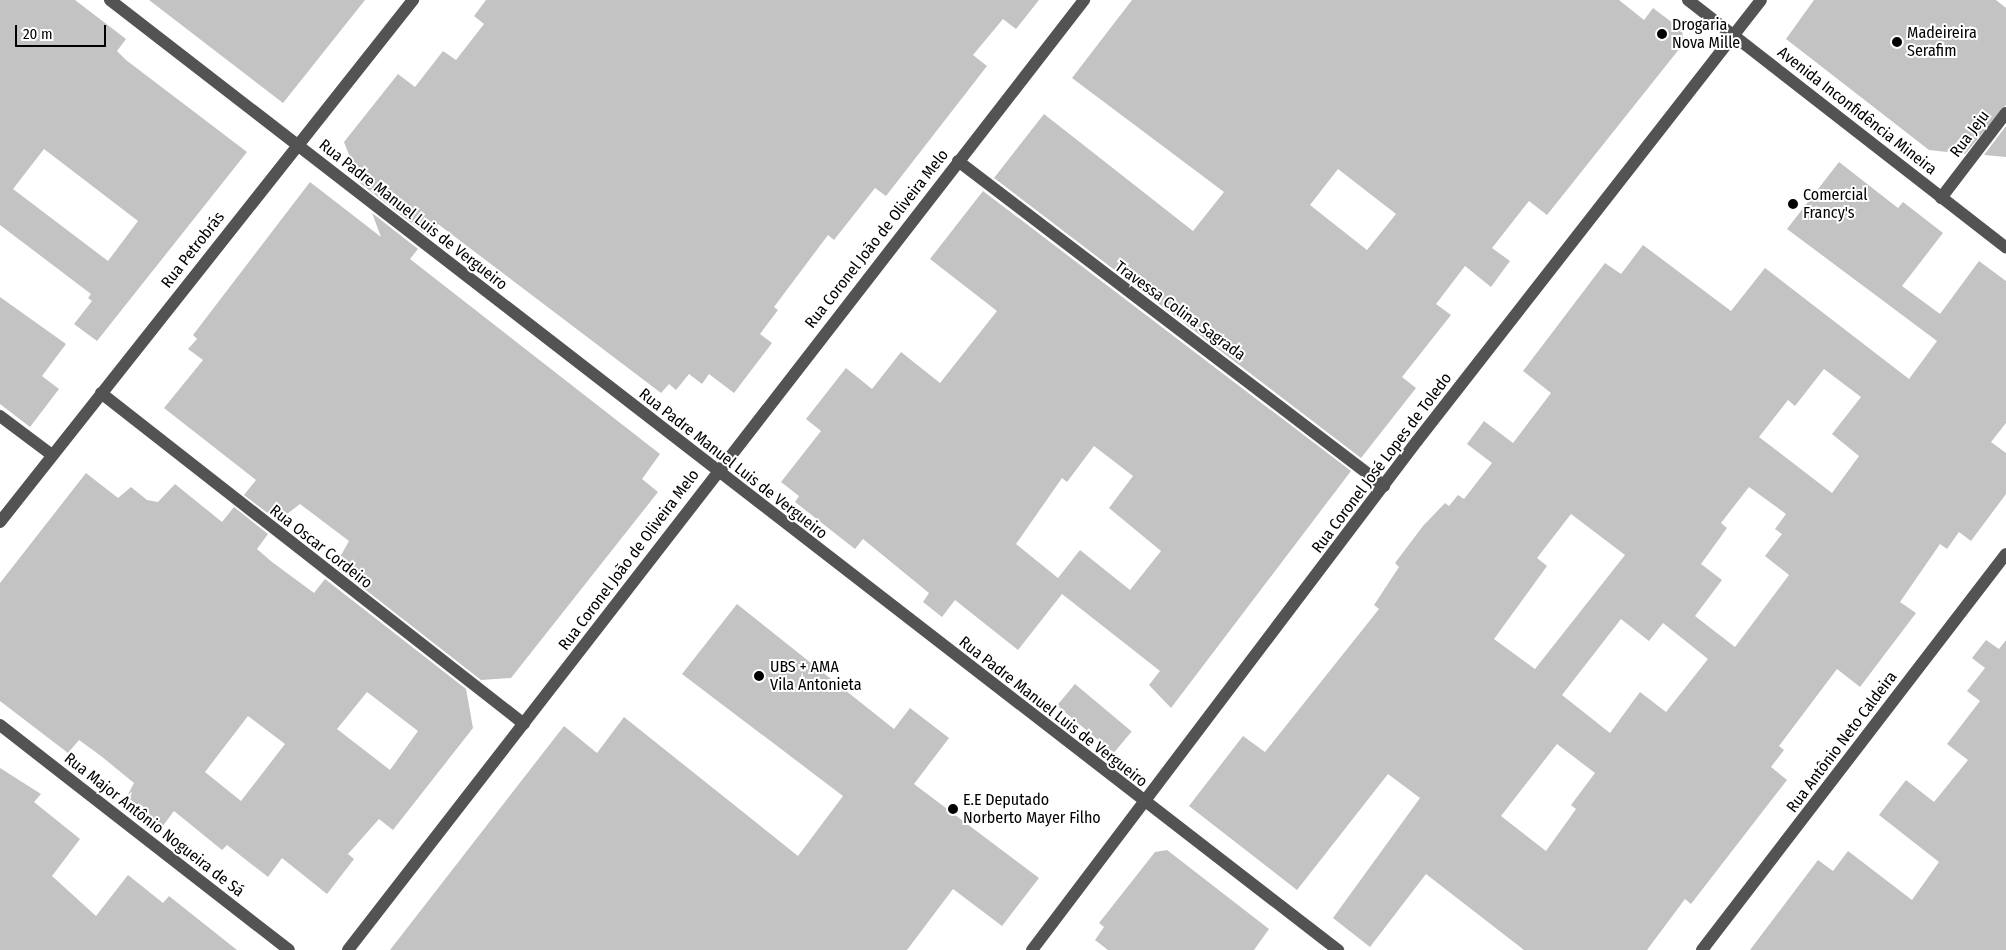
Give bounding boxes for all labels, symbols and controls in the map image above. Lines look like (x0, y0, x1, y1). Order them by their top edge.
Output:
scale bar (18, 15, 109, 47)
place label: Drogaria Nova Mille (1672, 15, 1740, 53)
place label: Madeireira Serafim (1907, 23, 1977, 61)
text: 20 m (23, 25, 53, 43)
marker: Drogaria Nova Mille (1656, 28, 1668, 40)
marker: Madeireira Serafim (1891, 36, 1903, 48)
street label: Avenida Inconfidência Mineira (1774, 43, 1940, 179)
street label: Rua Jeju (1946, 107, 1994, 161)
street label: Rua Padre Manuel Luis de Vergueiro (315, 136, 511, 294)
street label: Rua Coronel João de Oliveira Melo (801, 146, 953, 332)
place label: Comercial Francy's (1803, 185, 1867, 223)
marker: Comercial Francy's (1787, 198, 1799, 210)
street label: Rua Petrobrás (157, 208, 229, 292)
street label: Travessa Colina Sagrada (1111, 257, 1249, 365)
street label: Rua Coronel José Lopes de Toledo (1308, 369, 1456, 557)
street label: Rua Padre Manuel Luis de Vergueiro (635, 385, 831, 543)
street label: Rua Coronel João de Oliveira Melo (555, 466, 703, 654)
street label: Rua Oscar Cordeiro (266, 501, 376, 593)
street label: Rua Padre Manuel Luis de Vergueiro (955, 633, 1151, 791)
place label: UBS + AMA Vila Antonieta (770, 657, 862, 695)
street label: Rua Antônio Neto Caldeira (1783, 668, 1901, 816)
marker: UBS + AMA Vila Antonieta (752, 669, 766, 683)
street label: Rua Major Antônio Nogueira de Sá (60, 749, 248, 901)
place label: E.E Deputado Norberto Mayer Filho (963, 790, 1101, 828)
marker: E.E Deputado Norberto Mayer Filho (947, 803, 959, 815)

